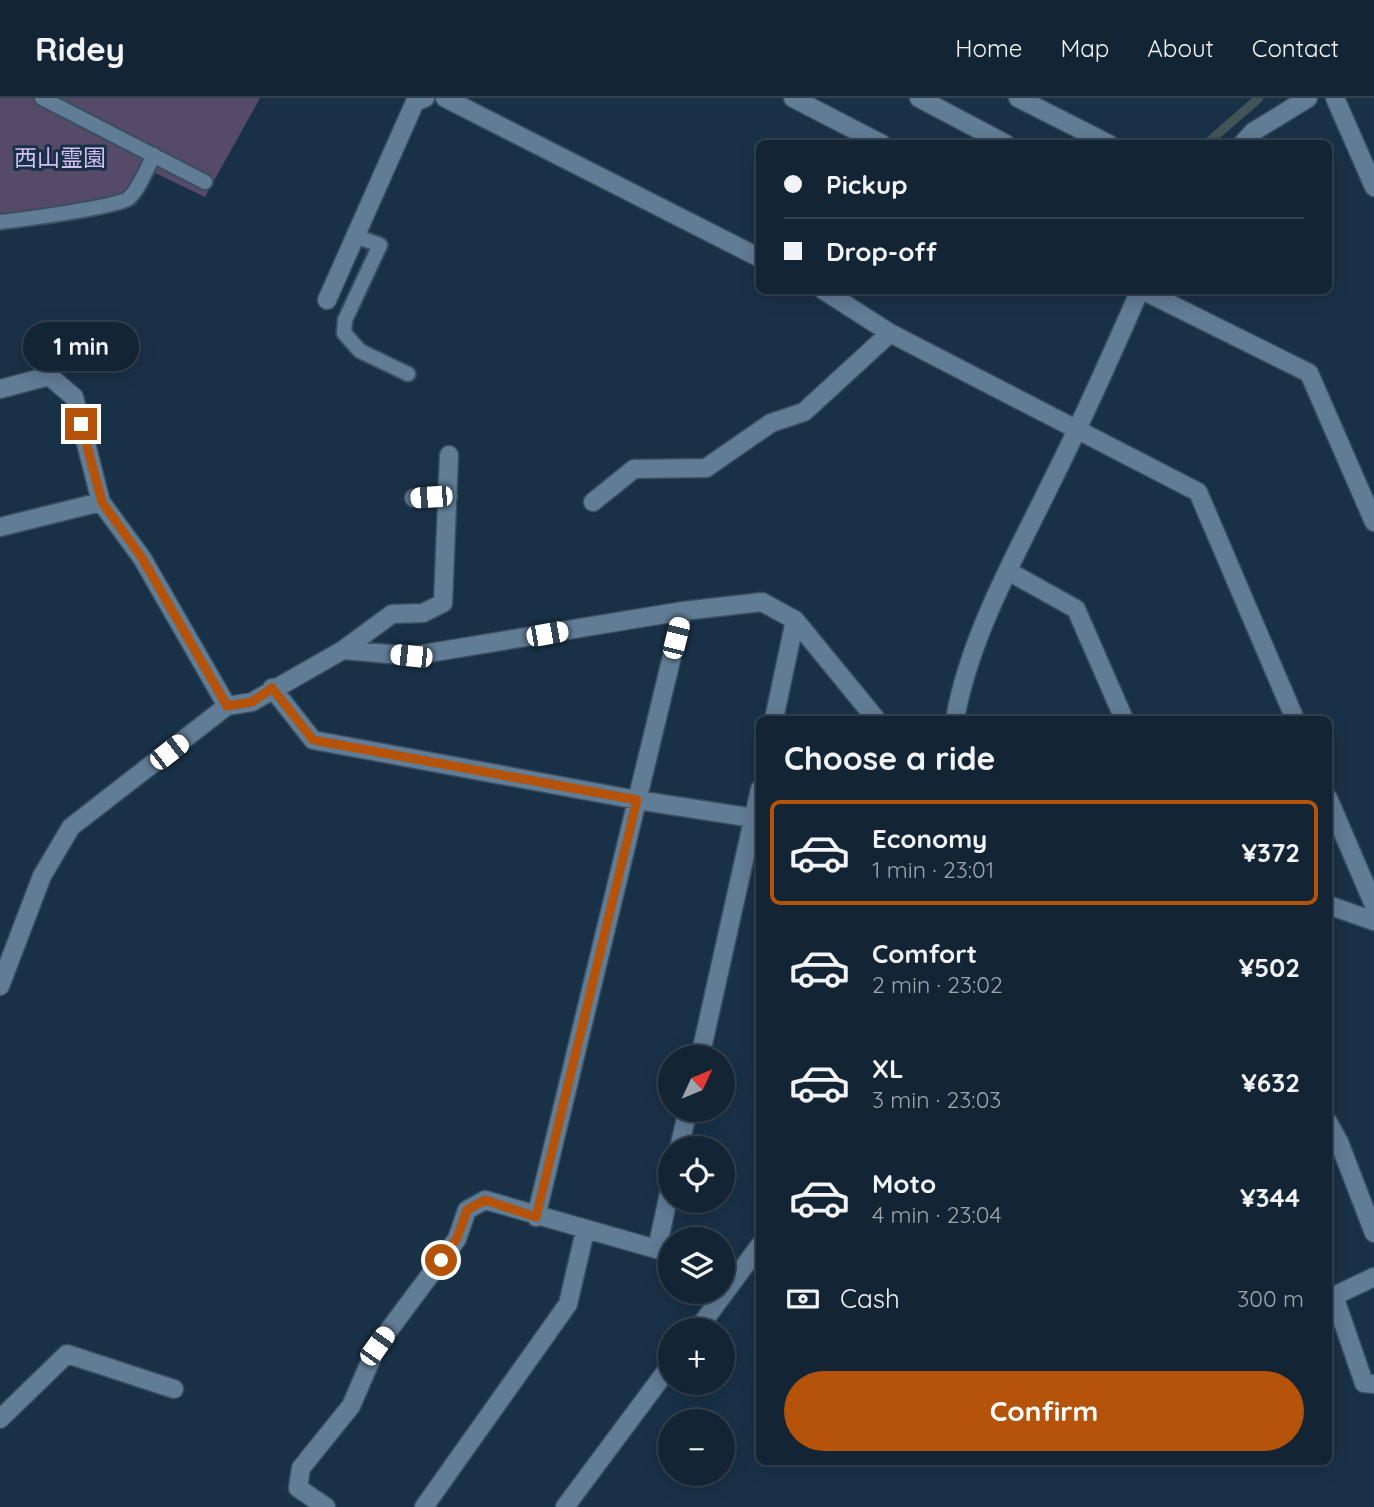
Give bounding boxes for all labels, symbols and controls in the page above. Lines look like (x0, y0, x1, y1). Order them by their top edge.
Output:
text: Ridey (35, 28, 125, 69)
text: Home (955, 33, 1022, 63)
text: Map (1060, 33, 1109, 63)
text: About (1147, 33, 1214, 63)
text: Contact (1252, 33, 1339, 63)
park label: 西山霊園 (14, 143, 106, 172)
text: Pickup (826, 168, 908, 201)
text: Drop-off (826, 235, 937, 268)
callout: 1 min (23, 322, 139, 372)
text: 1 min (53, 332, 109, 361)
route end (65, 408, 97, 440)
car (410, 485, 453, 509)
car (661, 615, 692, 661)
car (525, 620, 570, 648)
car (390, 643, 433, 669)
car (146, 731, 193, 773)
text: Choose a ride (784, 738, 996, 778)
icon: car (788, 821, 851, 884)
text: Economy (872, 822, 987, 855)
text: ¥372 (1241, 836, 1300, 869)
text: 1 min · 23:01 (872, 855, 994, 884)
icon: car (788, 936, 851, 999)
text: Comfort (872, 937, 977, 970)
text: ¥502 (1239, 951, 1300, 984)
text: 2 min · 23:02 (872, 970, 1003, 999)
north arrow (658, 1045, 735, 1122)
map controls (658, 1045, 735, 1486)
icon: car (788, 1051, 851, 1114)
text: XL (872, 1052, 904, 1085)
text: ¥632 (1241, 1066, 1300, 1099)
text: 3 min · 23:03 (872, 1085, 1001, 1114)
button: locate (658, 1136, 735, 1213)
icon: car (788, 1166, 851, 1229)
text: Moto (872, 1167, 936, 1200)
text: ¥344 (1240, 1181, 1300, 1214)
text: 4 min · 23:04 (872, 1200, 1002, 1229)
button: layers (658, 1227, 735, 1304)
route start (425, 1244, 457, 1276)
icon: cash (784, 1280, 822, 1318)
text: Cash (840, 1282, 900, 1315)
text: 300 m (1237, 1284, 1304, 1313)
button: + (658, 1318, 735, 1395)
car (357, 1323, 398, 1369)
button: Confirm (784, 1371, 1304, 1451)
button: − (658, 1409, 735, 1486)

